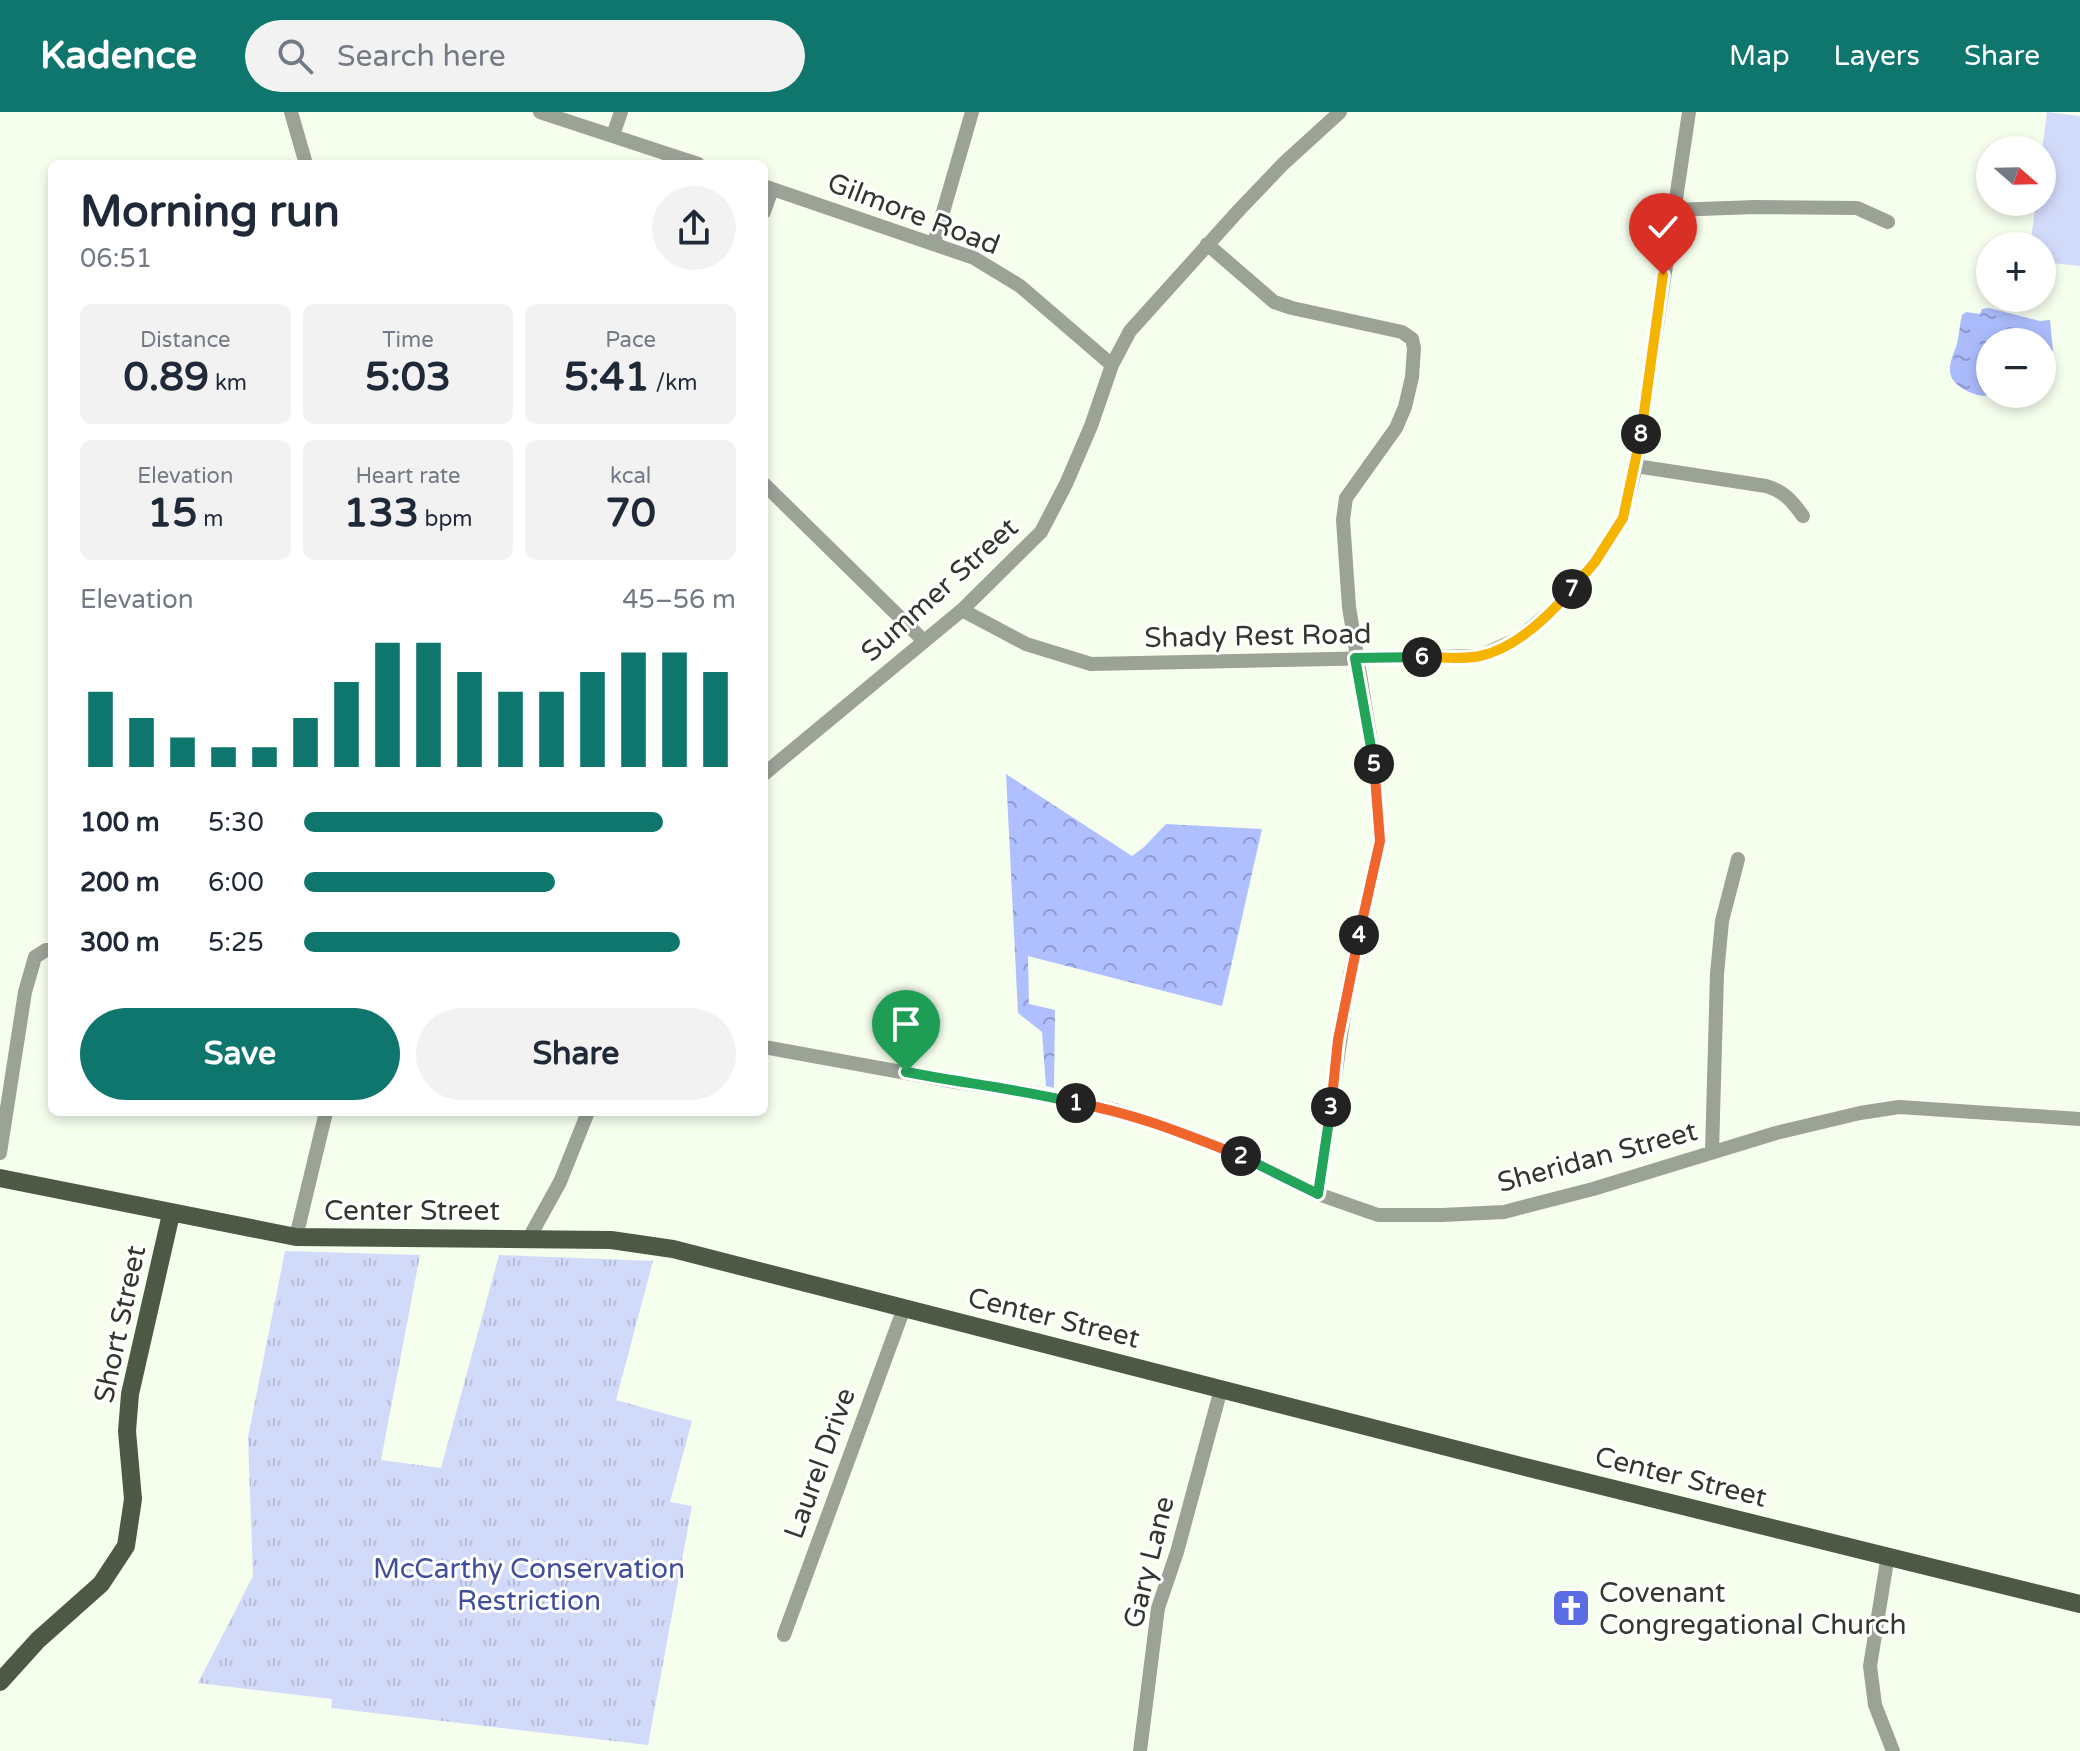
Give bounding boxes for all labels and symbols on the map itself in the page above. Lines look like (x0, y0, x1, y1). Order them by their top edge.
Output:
north arrow (1976, 136, 2056, 216)
street label: Gilmore Road (823, 166, 1005, 262)
pin (1629, 193, 1697, 275)
pin: 8 (1621, 414, 1661, 454)
street label: Summer Street (854, 510, 1025, 669)
pin: 7 (1552, 569, 1592, 609)
street label: Shady Rest Road (1144, 617, 1372, 655)
pin: 6 (1402, 637, 1442, 677)
pin: 5 (1354, 744, 1394, 784)
pin: 4 (1339, 915, 1379, 955)
pin (872, 990, 940, 1072)
pin: 1 (1056, 1083, 1096, 1123)
pin: 3 (1311, 1087, 1351, 1127)
street label: Sheridan Street (1494, 1114, 1701, 1200)
pin: 2 (1221, 1136, 1261, 1176)
street label: Center Street (324, 1194, 500, 1228)
street label: Short Street (87, 1242, 153, 1406)
street label: Center Street (964, 1280, 1144, 1356)
street label: Laurel Drive (777, 1383, 863, 1543)
street label: Center Street (1591, 1439, 1771, 1515)
street label: Gary Lane (1116, 1493, 1182, 1632)
park label: McCarthy Conservation Restriction (373, 1552, 685, 1618)
place label: Covenant Congregational Church (1599, 1576, 1906, 1642)
church icon: Covenant Congregational Church (1550, 1587, 1592, 1629)

